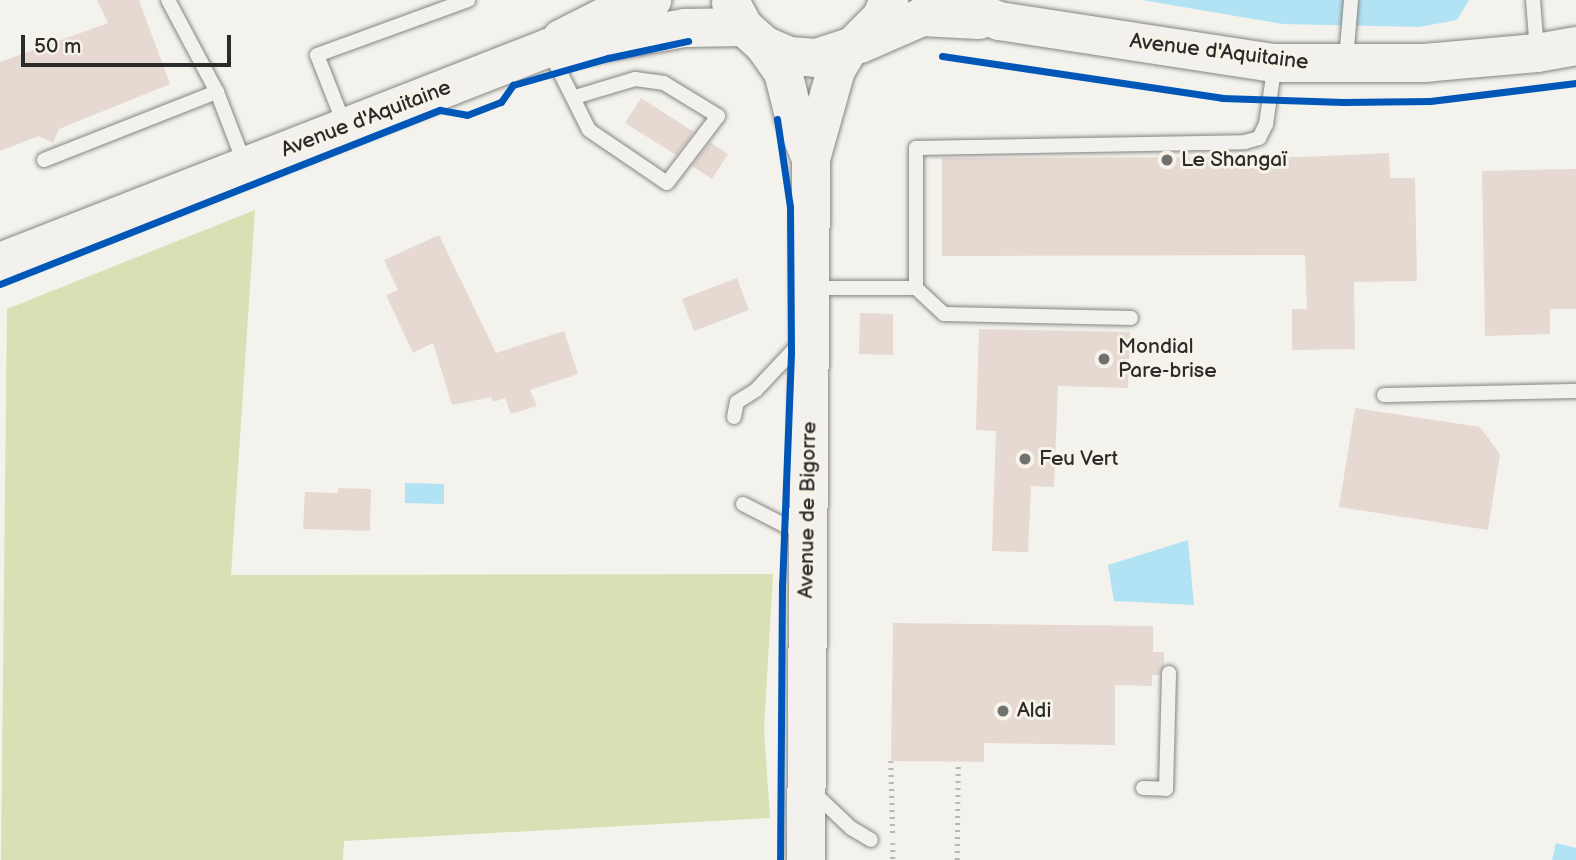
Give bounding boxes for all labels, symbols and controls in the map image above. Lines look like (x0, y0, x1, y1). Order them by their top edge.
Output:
scale bar (24, 21, 234, 65)
street label: Avenue d'Aquitaine (1128, 29, 1310, 75)
text: 50 m (34, 34, 81, 59)
street label: Avenue d'Aquitaine (278, 75, 454, 163)
place label: Le Shangaï (1181, 147, 1287, 173)
marker: Le Shangaï (1159, 152, 1175, 168)
place label: Mondial Pare-brise (1118, 334, 1217, 384)
marker: Mondial Pare-brise (1096, 351, 1112, 367)
street label: Avenue de Bigorre (794, 421, 822, 599)
place label: Feu Vert (1039, 446, 1119, 472)
marker: Feu Vert (1017, 451, 1033, 467)
place label: Aldi (1017, 698, 1051, 724)
marker: Aldi (995, 703, 1011, 719)

